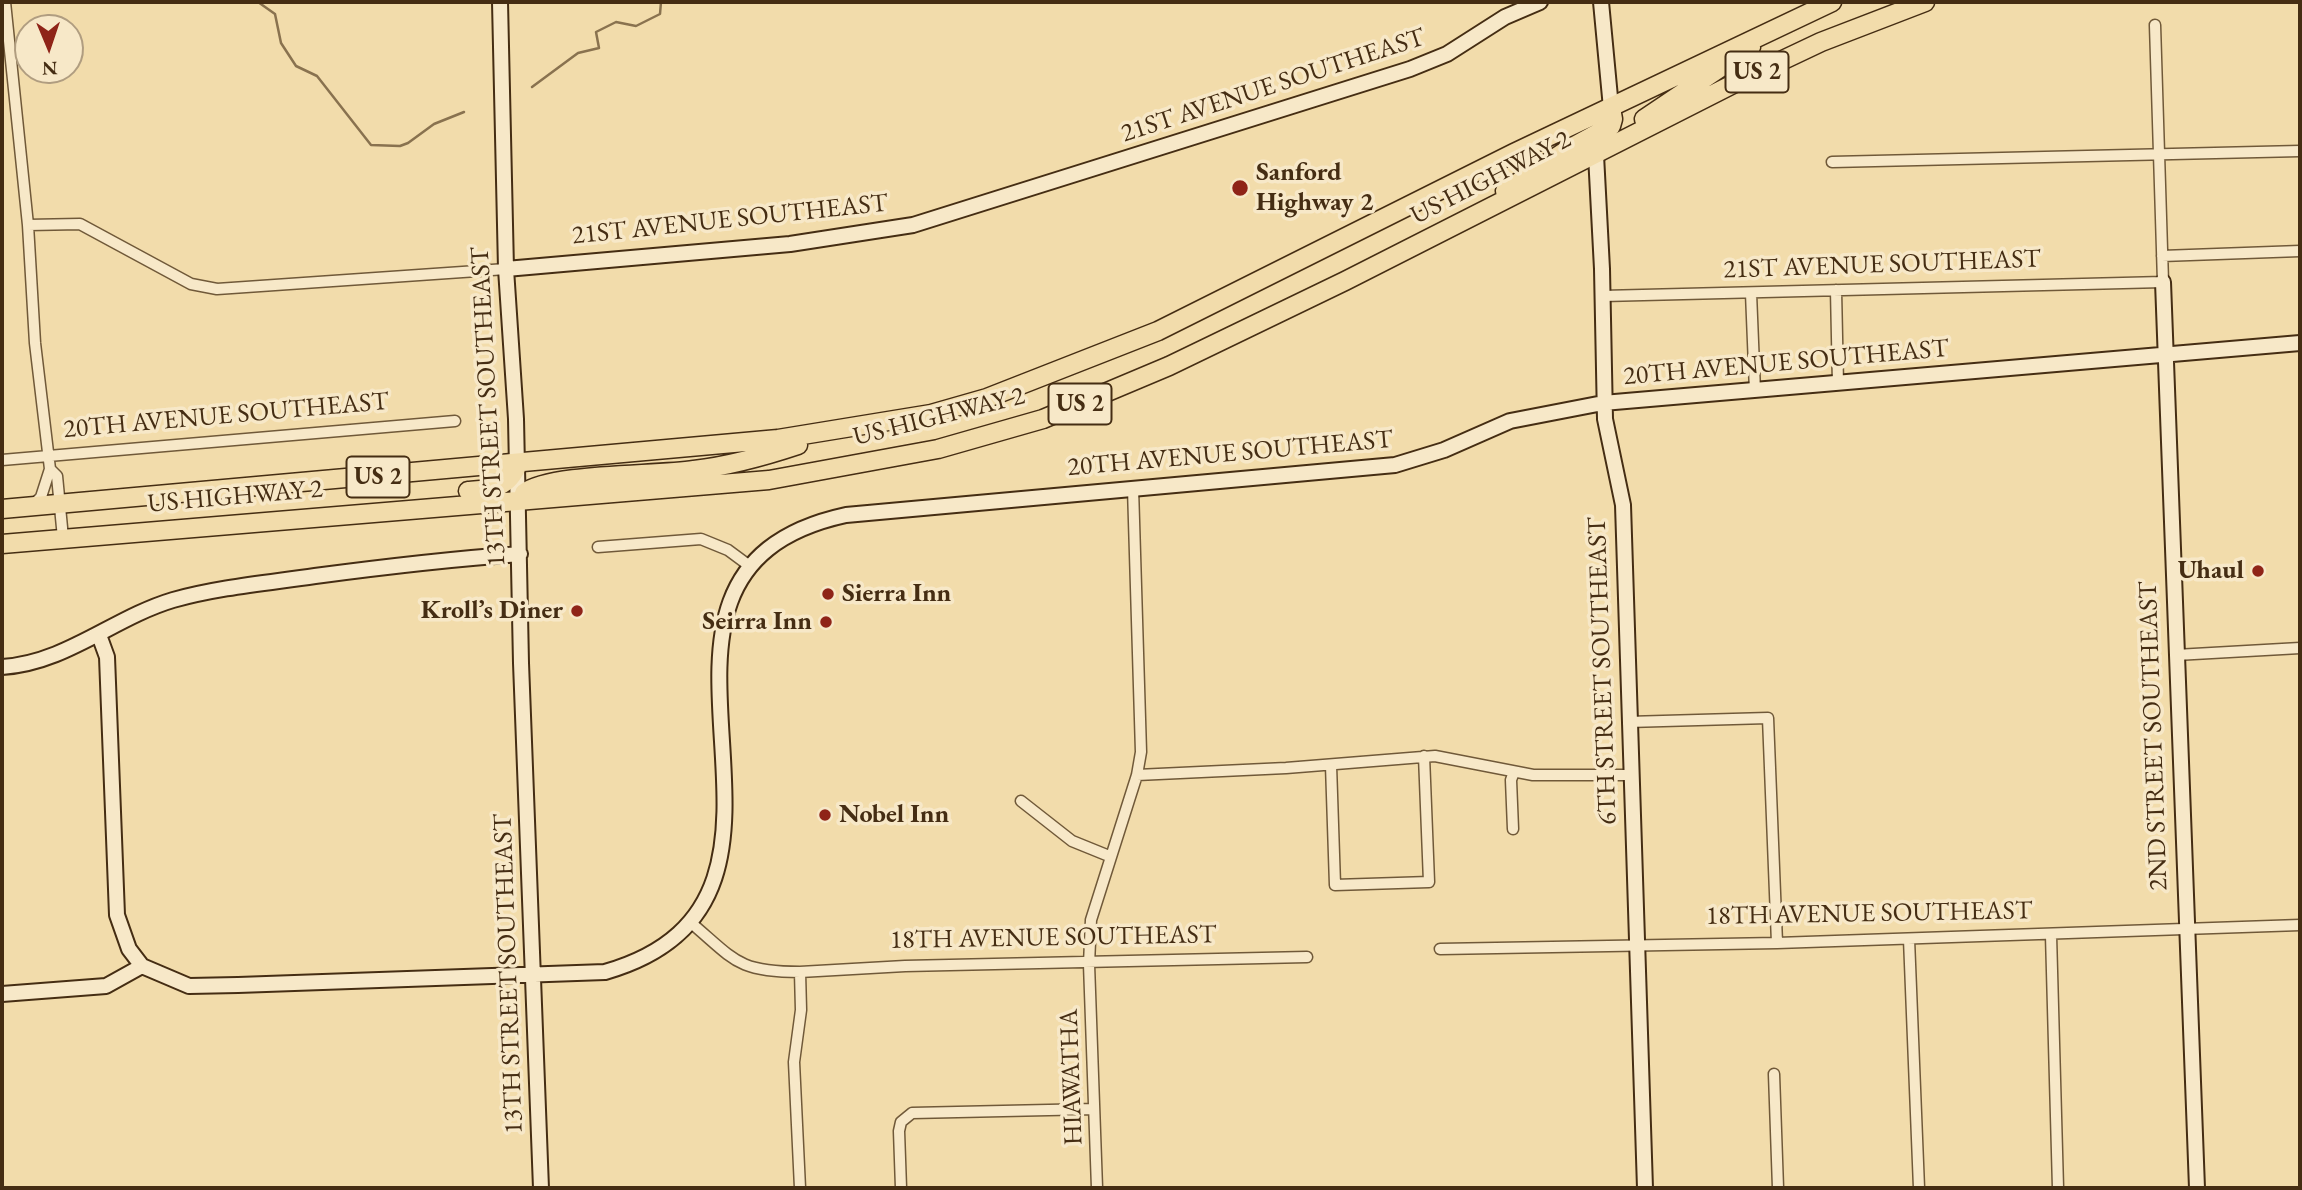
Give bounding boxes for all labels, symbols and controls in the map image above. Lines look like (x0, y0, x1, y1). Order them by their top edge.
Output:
north arrow (14, 14, 84, 84)
street label: 21ST AVENUE SOUTHEAST (1117, 22, 1429, 150)
road number: US 2 (1726, 52, 1788, 92)
text: N (42, 56, 58, 81)
street label: US HIGHWAY 2 (1406, 124, 1576, 232)
place label: Sanford Highway 2 (1256, 157, 1373, 218)
marker: Sanford Highway 2 (1230, 178, 1250, 198)
street label: 21ST AVENUE SOUTHEAST (570, 188, 890, 252)
street label: 21ST AVENUE SOUTHEAST (1723, 244, 2041, 286)
street label: 13TH STREET SOUTHEAST (465, 246, 513, 568)
street label: 20TH AVENUE SOUTHEAST (1622, 333, 1950, 393)
street label: US HIGHWAY 2 (850, 381, 1028, 453)
road number: US 2 (1048, 384, 1112, 424)
street label: 20TH AVENUE SOUTHEAST (62, 386, 390, 446)
street label: 20TH AVENUE SOUTHEAST (1066, 424, 1394, 484)
road number: US 2 (346, 456, 410, 498)
street label: US HIGHWAY 2 (146, 474, 324, 520)
street label: 6TH STREET SOUTHEAST (1582, 517, 1624, 825)
place label: Uhaul (2178, 555, 2244, 587)
marker: Uhaul (2250, 563, 2266, 579)
place label: Sierra Inn (842, 578, 951, 610)
street label: 2ND STREET SOUTHEAST (2133, 581, 2175, 891)
marker: Sierra Inn (820, 586, 836, 602)
place label: Kroll’s Diner (421, 595, 563, 627)
marker: Kroll’s Diner (569, 603, 585, 619)
place label: Seirra Inn (702, 606, 812, 638)
marker: Seirra Inn (818, 614, 834, 630)
place label: Nobel Inn (839, 799, 949, 831)
marker: Nobel Inn (817, 807, 833, 823)
street label: 13TH STREET SOUTHEAST (488, 813, 530, 1135)
street label: 18TH AVENUE SOUTHEAST (1705, 896, 2033, 932)
street label: 18TH AVENUE SOUTHEAST (889, 920, 1217, 956)
street label: HIAWATHA (1054, 1008, 1090, 1146)

